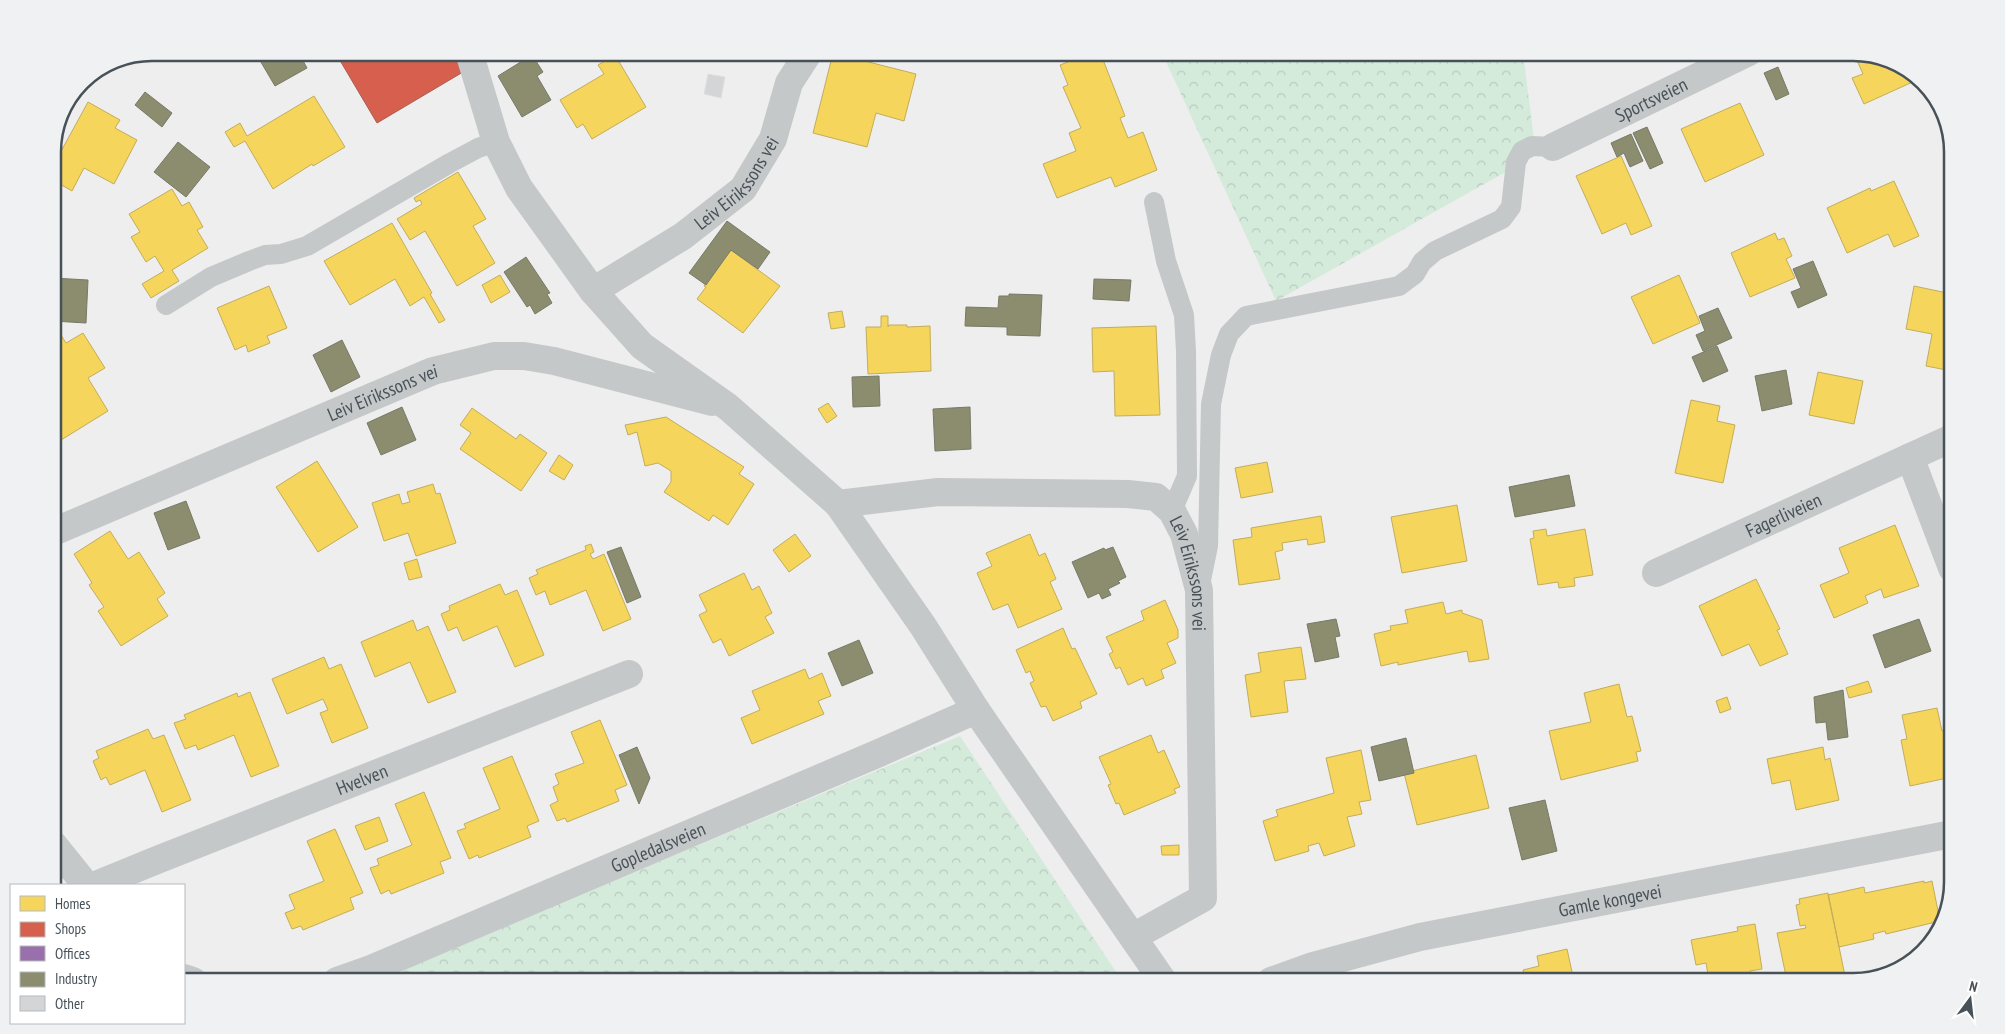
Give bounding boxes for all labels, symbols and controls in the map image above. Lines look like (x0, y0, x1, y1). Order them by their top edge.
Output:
street label: Sportsveien (1611, 72, 1691, 127)
street label: Leiv Eirikssons vei (689, 132, 784, 235)
street label: Leiv Eirikssons vei (324, 358, 440, 426)
street label: Fagerliveien (1742, 487, 1825, 543)
street label: Leiv Eirikssons vei (1165, 511, 1212, 631)
street label: Hvelven (332, 758, 391, 800)
street label: Gopledalsveien (607, 816, 709, 878)
street label: Gamle kongevei (1556, 878, 1664, 922)
legend (10, 884, 185, 1024)
text: Homes (55, 894, 91, 913)
text: Shops (55, 919, 86, 938)
text: Offices (55, 944, 90, 963)
text: Industry (55, 969, 97, 988)
north arrow (1945, 974, 1995, 1024)
text: N (1967, 977, 1979, 996)
text: Other (55, 994, 85, 1013)

